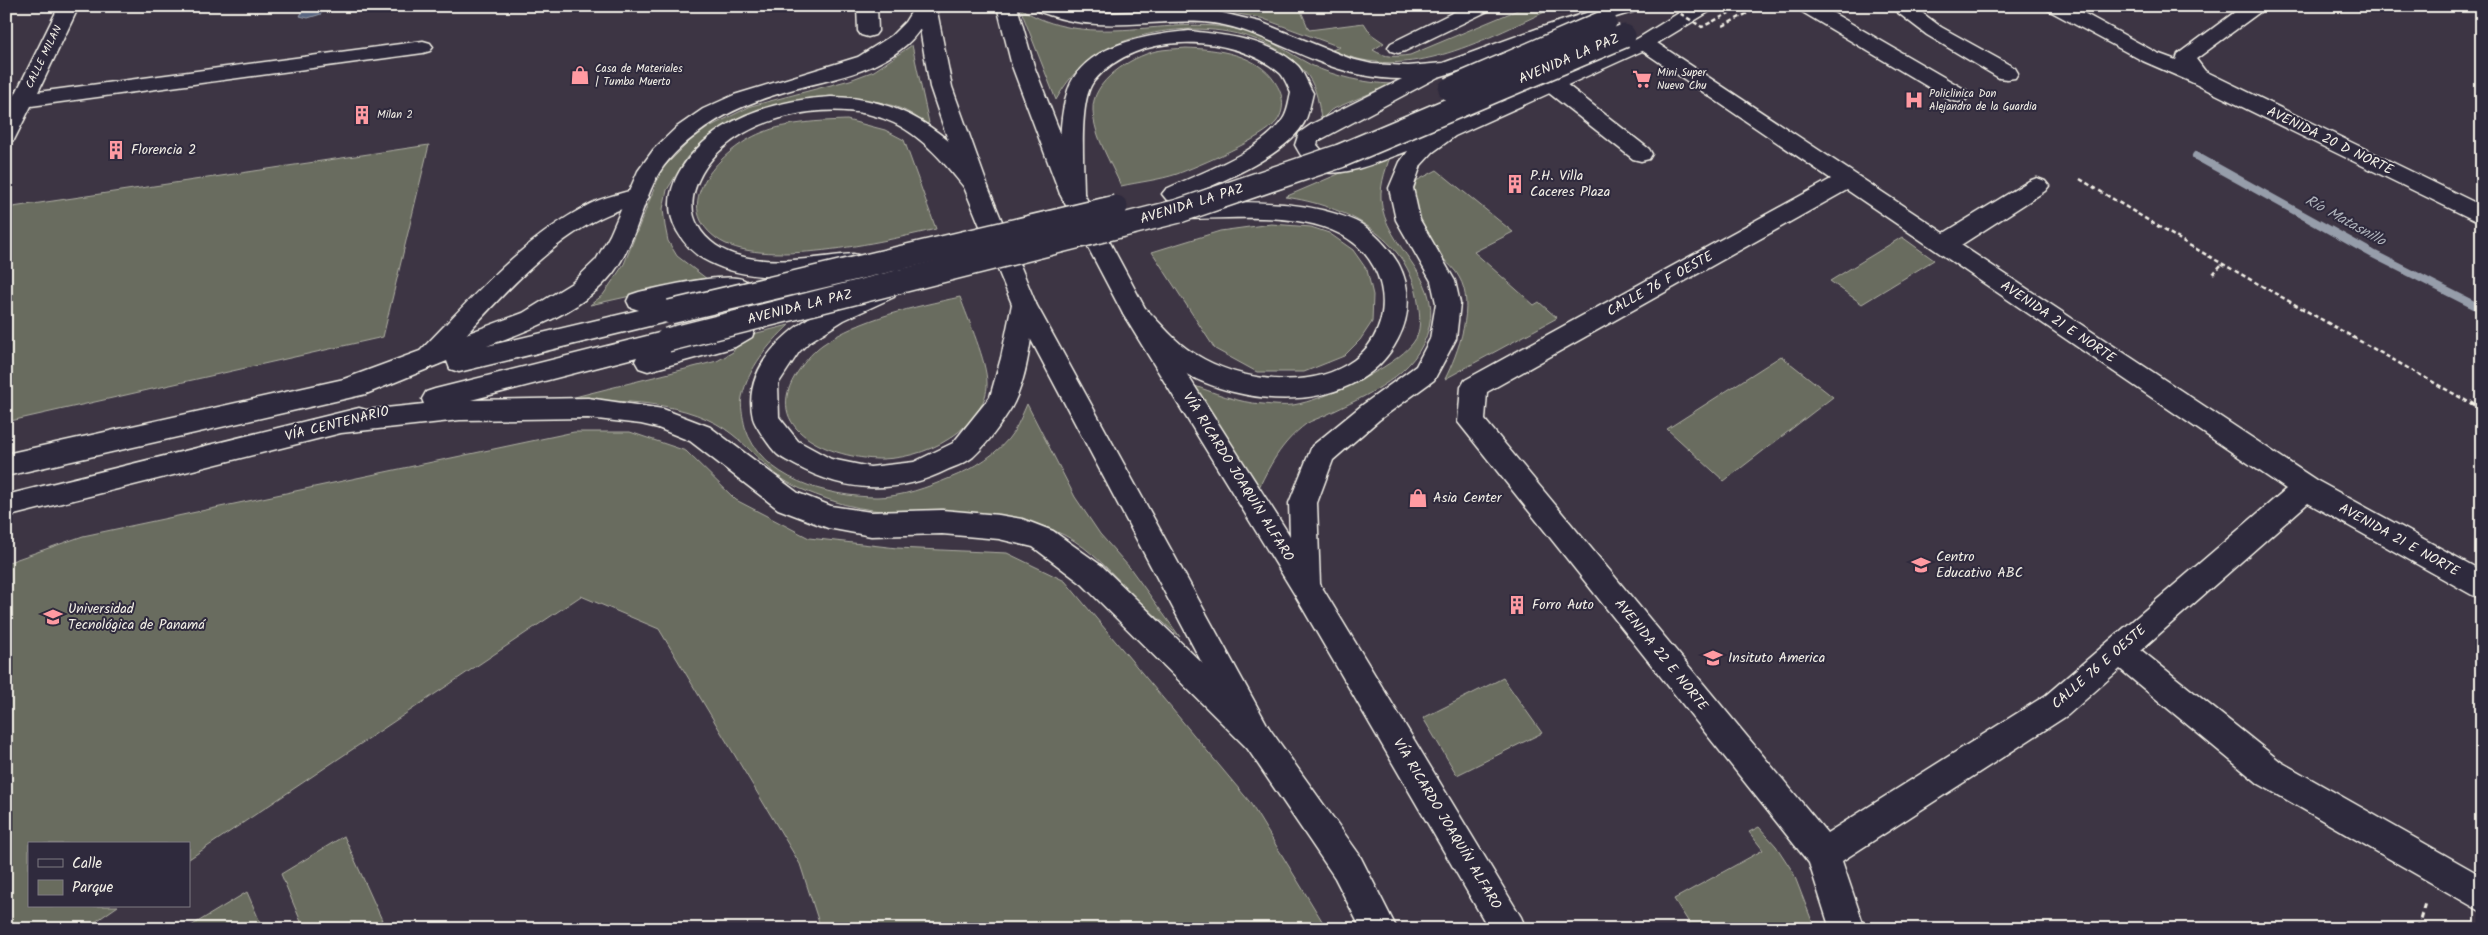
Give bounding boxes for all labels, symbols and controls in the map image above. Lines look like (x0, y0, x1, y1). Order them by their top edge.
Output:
street label: CALLE MILAN (21, 22, 67, 92)
street label: AVENIDA LA PAZ (1515, 28, 1623, 90)
place label: Casa de Materiales | Tumba Muerto (595, 60, 683, 91)
shop icon: Casa de Materiales | Tumba Muerto (569, 64, 591, 86)
place label: Mini Super Nuevo Chu (1657, 64, 1708, 95)
supermarket icon: Mini Super Nuevo Chu (1631, 68, 1653, 90)
place label: Policlinica Don Alejandro de la Guardia (1929, 85, 2037, 116)
hospital icon: Policlinica Don Alejandro de la Guardia (1903, 89, 1925, 111)
street label: AVENIDA 20 D NORTE (2263, 101, 2398, 182)
building icon: Milan 2 (351, 104, 373, 126)
place label: Milan 2 (377, 106, 413, 124)
building icon: Florencia 2 (105, 139, 127, 161)
place label: Florencia 2 (131, 139, 196, 161)
place label: P.H. Villa Caceres Plaza (1530, 165, 1610, 203)
building icon: P.H. Villa Caceres Plaza (1504, 173, 1526, 195)
street label: AVENIDA LA PAZ (1137, 178, 1247, 230)
water label: Río Matasnillo (2300, 189, 2391, 254)
street label: CALLE 76 F OESTE (1603, 245, 1718, 322)
street label: AVENIDA 21 E NORTE (1996, 275, 2121, 369)
street label: AVENIDA LA PAZ (745, 283, 855, 331)
street label: VÍA RICARDO JOAQUÍN ALFARO (1177, 388, 1299, 566)
street label: VÍA CENTENARIO (283, 400, 392, 448)
shop icon: Asia Center (1407, 487, 1429, 509)
place label: Asia Center (1433, 487, 1503, 509)
street label: AVENIDA 21 E NORTE (2335, 498, 2464, 583)
place label: Centro Educativo ABC (1936, 546, 2023, 584)
school or university icon: Centro Educativo ABC (1910, 554, 1932, 576)
building icon: Forro Auto (1506, 594, 1528, 616)
place label: Forro Auto (1532, 594, 1594, 616)
street label: AVENIDA 22 E NORTE (1609, 594, 1714, 716)
place label: Universidad Tecnológica de Panamá (68, 598, 206, 636)
school or university icon: Universidad Tecnológica de Panamá (42, 606, 64, 628)
street label: CALLE 76 E OESTE (2047, 619, 2152, 715)
school or university icon: Insituto America (1702, 647, 1724, 669)
place label: Insituto America (1728, 647, 1825, 669)
street label: VÍA RICARDO JOAQUÍN ALFARO (1387, 734, 1507, 914)
legend (28, 842, 190, 908)
text: Calle (72, 852, 102, 876)
text: Parque (72, 876, 113, 900)

